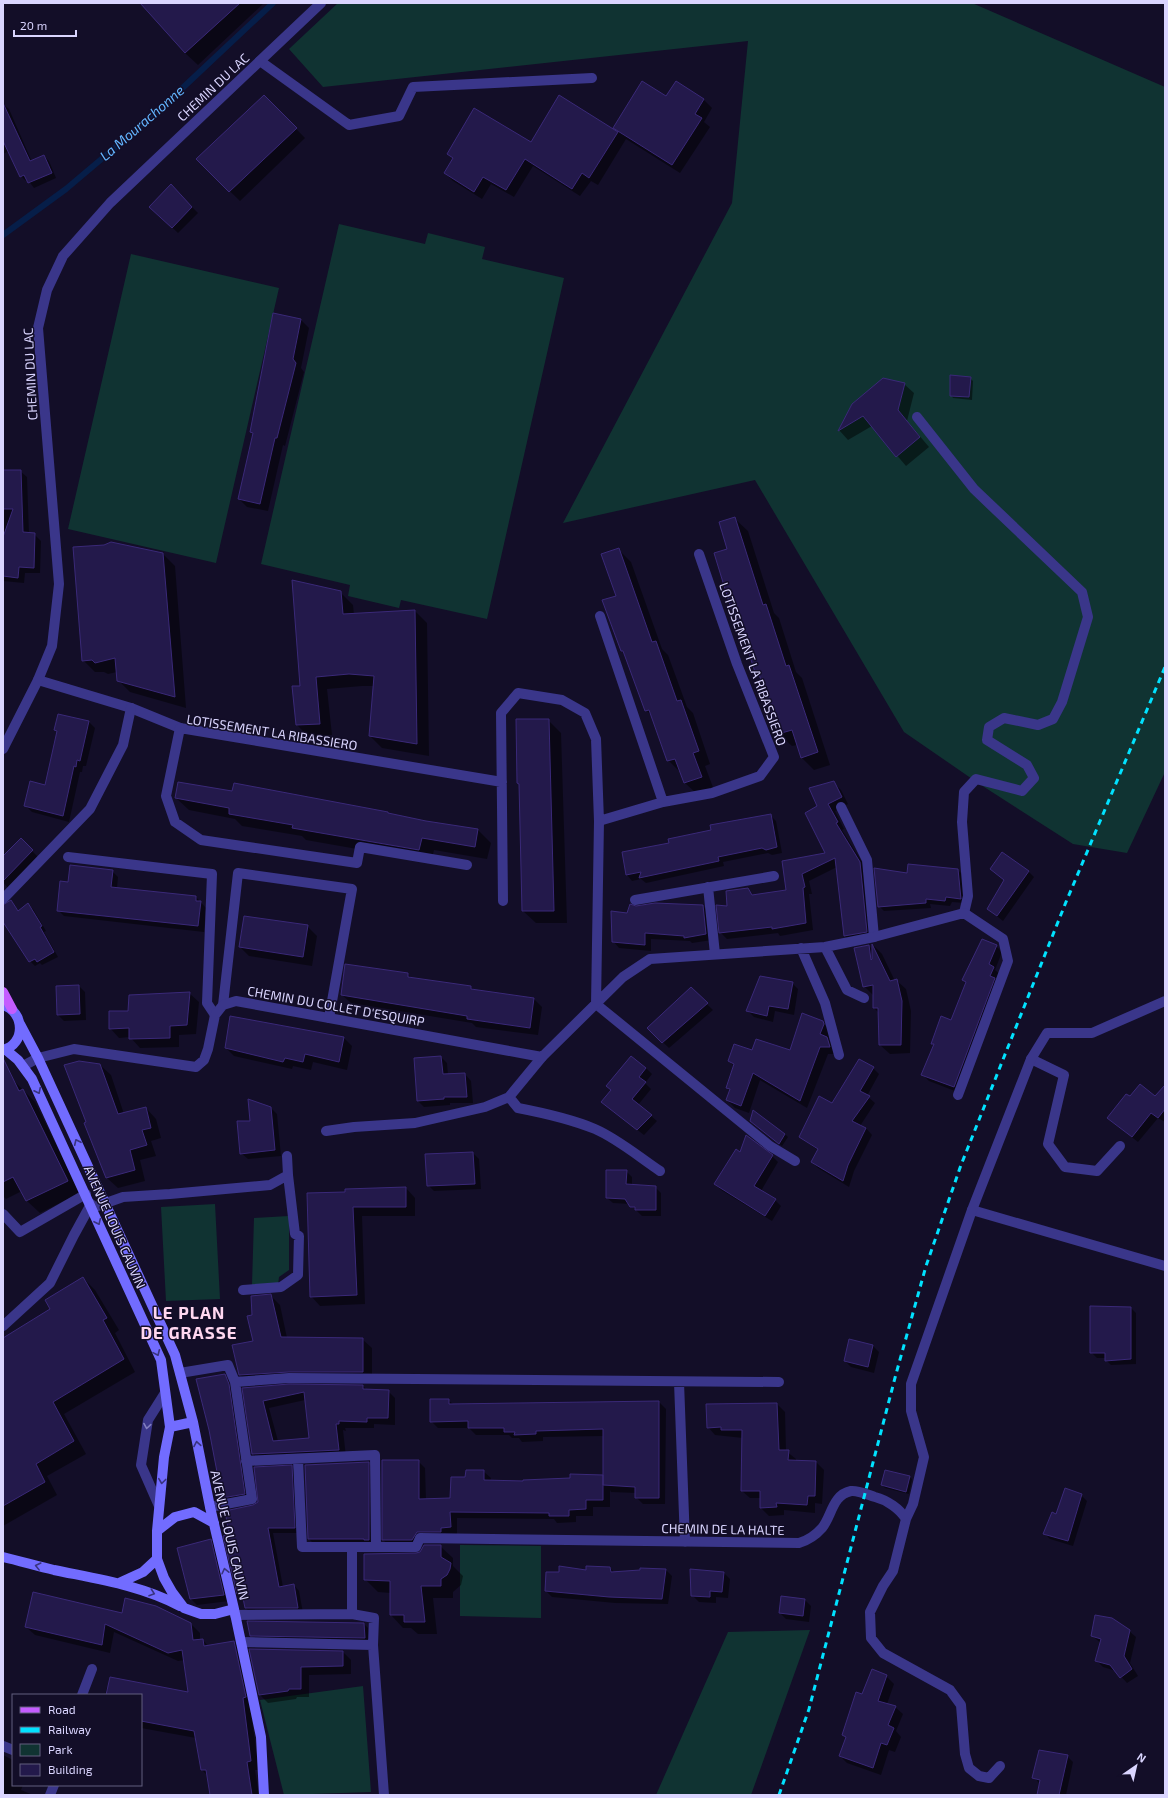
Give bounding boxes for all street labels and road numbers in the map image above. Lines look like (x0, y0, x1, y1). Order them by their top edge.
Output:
street label: CHEMIN DU LAC (174, 50, 252, 124)
street label: CHEMIN DU LAC (20, 327, 40, 421)
street label: LOTISSEMENT LA RIBASSIERO (716, 580, 790, 748)
street label: LOTISSEMENT LA RIBASSIERO (185, 711, 359, 753)
street label: CHEMIN DU COLLET D'ESQUIRP (246, 983, 426, 1030)
street label: AVENUE LOUIS CAUVIN (81, 1163, 149, 1291)
street label: AVENUE LOUIS CAUVIN (207, 1468, 253, 1602)
street label: CHEMIN DE LA HALTE (661, 1520, 785, 1538)

